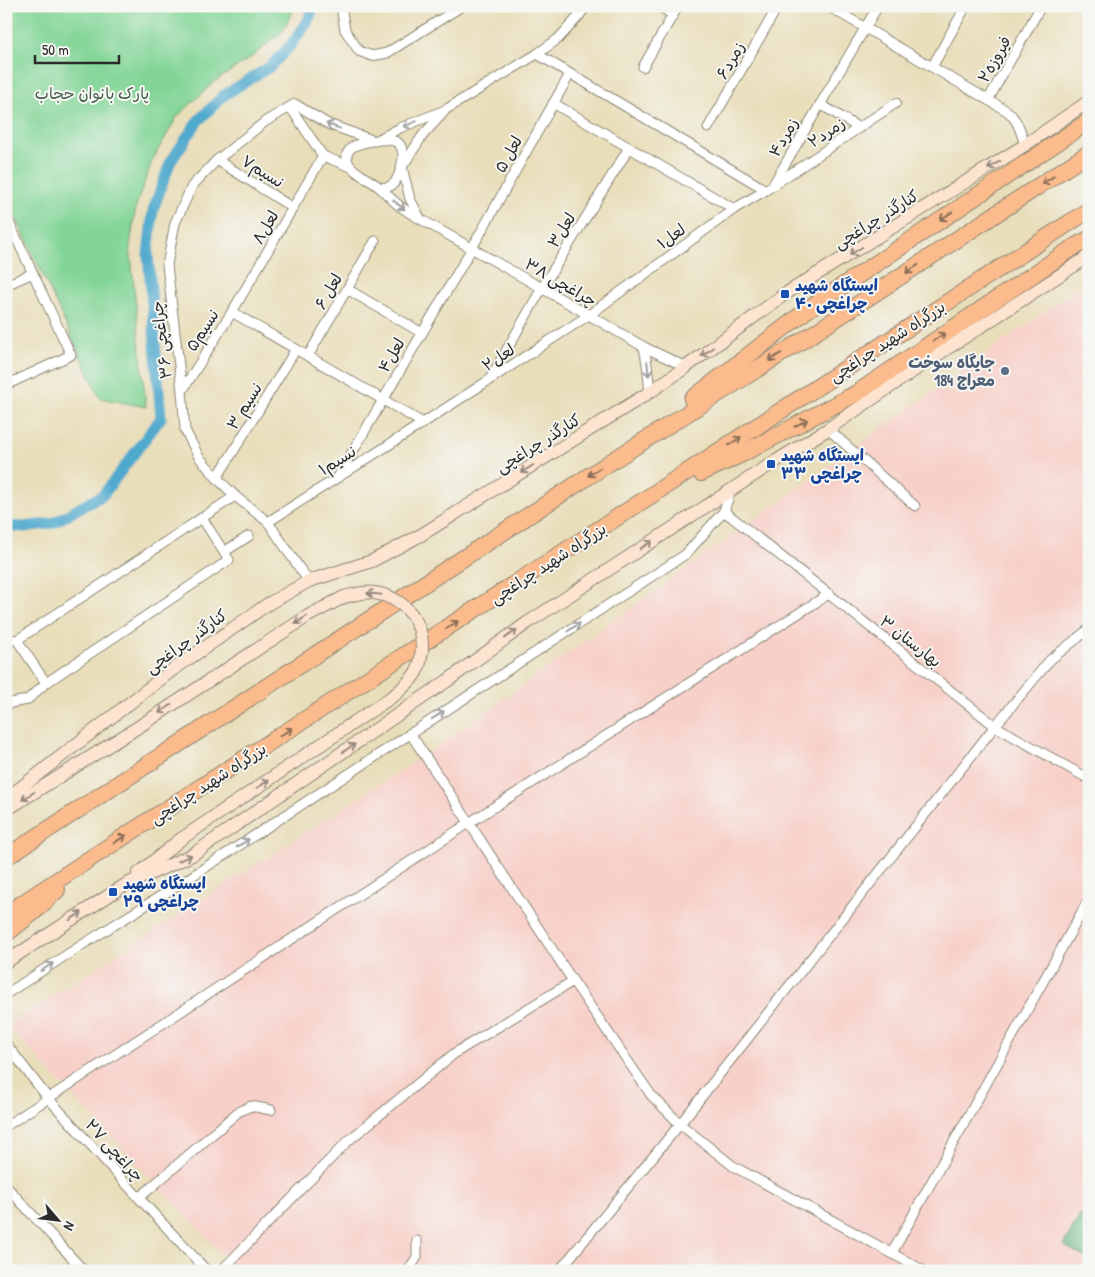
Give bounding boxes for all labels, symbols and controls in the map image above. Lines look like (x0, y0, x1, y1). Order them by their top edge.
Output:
scale bar (35, 32, 119, 64)
street label: فیروزه۲ (972, 32, 1016, 86)
street label: زمرد۶ (711, 37, 749, 83)
text: 50 m (42, 39, 69, 60)
park label: پارک بانوان حجاب (35, 82, 149, 104)
street label: زمرد۲ (803, 112, 849, 152)
street label: زمرد۴ (763, 113, 803, 161)
one-way arrow (326, 120, 341, 129)
one-way arrow (403, 120, 418, 130)
street label: لعل ۵ (489, 132, 527, 176)
street label: نسیم۷ (237, 149, 288, 194)
one-way arrow (987, 160, 1001, 170)
one-way arrow (1041, 175, 1055, 185)
street label: کنارگذر چراغچی (829, 184, 923, 254)
one-way arrow (392, 199, 405, 210)
street label: لعل۸ (247, 206, 283, 248)
street label: لعل۳ (542, 208, 580, 252)
one-way arrow (940, 211, 954, 221)
street label: لعل۱ (652, 218, 690, 254)
one-way arrow (849, 246, 863, 256)
street label: چراغچی ۳۸ (521, 253, 601, 311)
one-way arrow (905, 264, 919, 274)
street label: لعل ۶ (309, 269, 347, 313)
place label: ایستگاه شهید چراغچی ۴۰ (795, 274, 878, 314)
marker: ایستگاه شهید چراغچی ۴۰ (779, 288, 791, 300)
street label: بزرگراه شهید چراغچی (825, 295, 949, 387)
street label: چراغچی ۳۶ (145, 300, 177, 380)
street label: نسیم۵ (180, 305, 225, 356)
one-way arrow (932, 332, 946, 343)
street label: لعل۴ (372, 334, 410, 376)
street label: لعل۲ (477, 338, 519, 376)
one-way arrow (700, 347, 714, 357)
place label: جایگاه سوخت 184 معراج (908, 351, 995, 391)
one-way arrow (769, 353, 783, 363)
one-way arrow (643, 361, 653, 377)
marker: جایگاه سوخت 184 معراج (999, 365, 1011, 377)
street label: نسیم ۳ (221, 378, 269, 435)
street label: کنارگذر چراغچی (491, 408, 585, 478)
one-way arrow (793, 417, 807, 427)
one-way arrow (728, 436, 742, 446)
street label: نسیم۱ (314, 440, 361, 482)
place label: ایستگاه شهید چراغچی ۳۳ (781, 444, 864, 484)
marker: ایستگاه شهید چراغچی ۳۳ (765, 458, 777, 470)
one-way arrow (520, 464, 534, 474)
one-way arrow (587, 467, 601, 478)
street label: بزرگراه شهید چراغچی (486, 517, 610, 609)
one-way arrow (639, 540, 653, 550)
one-way arrow (366, 589, 382, 599)
street label: کنارگذر چراغچی (141, 604, 232, 678)
street label: بهارستان ۳ (876, 610, 946, 672)
one-way arrow (295, 616, 309, 626)
one-way arrow (444, 620, 458, 630)
one-way arrow (567, 622, 581, 632)
one-way arrow (503, 629, 517, 640)
one-way arrow (158, 704, 172, 714)
one-way arrow (430, 710, 444, 720)
one-way arrow (279, 727, 293, 737)
street label: بزرگراه شهید چراغچی (146, 737, 270, 829)
one-way arrow (342, 743, 356, 753)
one-way arrow (255, 779, 269, 789)
one-way arrow (21, 791, 35, 802)
one-way arrow (113, 834, 127, 845)
one-way arrow (236, 837, 250, 847)
one-way arrow (177, 853, 192, 862)
place label: ایستگاه شهید چراغچی ۲۹ (123, 872, 206, 912)
marker: ایستگاه شهید چراغچی ۲۹ (107, 886, 119, 898)
one-way arrow (69, 911, 83, 921)
one-way arrow (40, 962, 54, 973)
street label: چراغچی ۲۷ (81, 1114, 149, 1186)
north arrow (32, 1194, 82, 1244)
text: N (60, 1219, 80, 1235)

